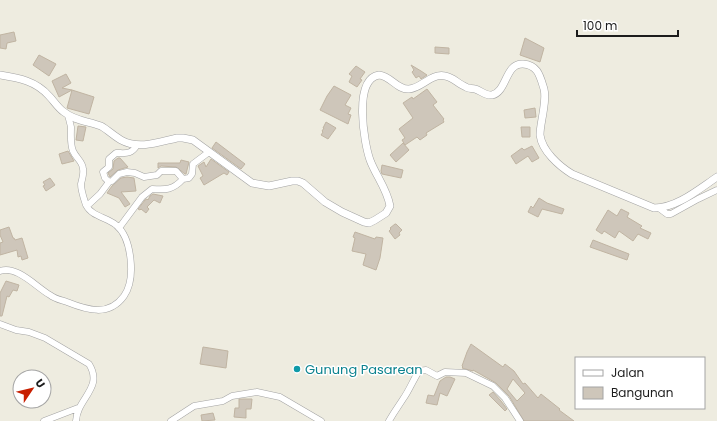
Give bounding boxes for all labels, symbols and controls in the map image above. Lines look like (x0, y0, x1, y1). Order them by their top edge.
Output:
scale bar (577, 12, 678, 38)
text: 100 m (583, 17, 617, 34)
legend (575, 357, 705, 409)
place label: Gunung Pasarean (305, 360, 423, 379)
marker: Gunung Pasarean (292, 364, 302, 374)
text: Jalan (611, 364, 644, 381)
north arrow (12, 369, 52, 409)
text: U (31, 375, 49, 391)
text: Bangunan (611, 384, 673, 401)

